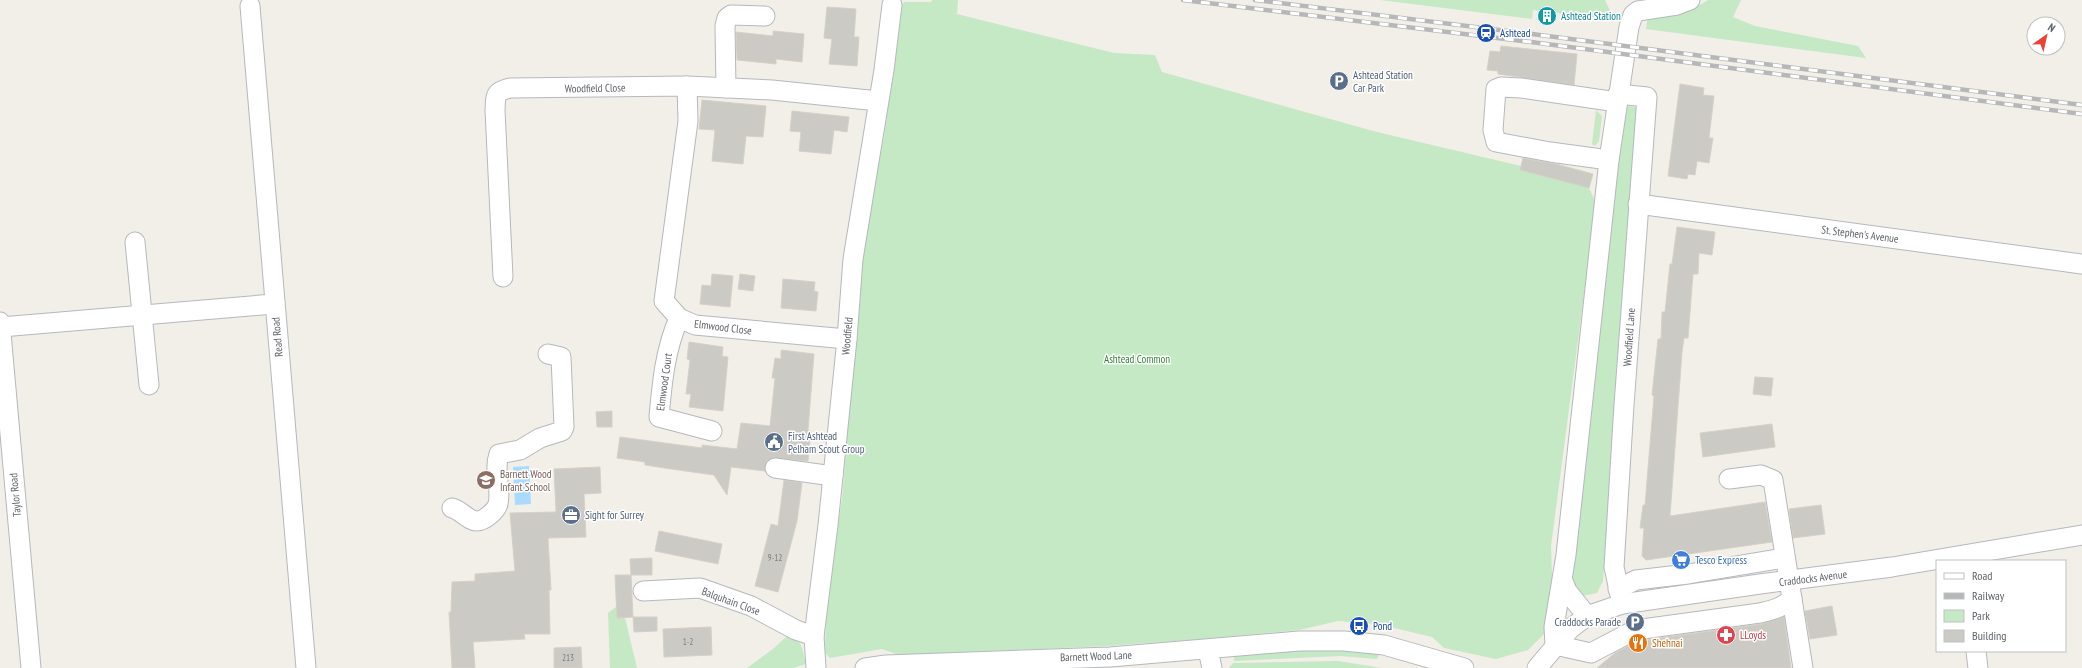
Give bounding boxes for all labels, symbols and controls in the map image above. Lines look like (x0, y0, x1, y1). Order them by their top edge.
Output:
building icon: Ashtead Station (1536, 5, 1558, 27)
place label: Ashtead Station (1561, 9, 1621, 23)
north arrow (2026, 16, 2066, 56)
text: N (2045, 20, 2058, 35)
station icon: Ashtead (1475, 22, 1497, 44)
place label: Ashtead (1500, 26, 1531, 40)
place label: Ashtead Station Car Park (1353, 68, 1413, 95)
parking icon: Ashtead Station Car Park (1328, 70, 1350, 92)
street label: Woodfield Close (564, 80, 626, 96)
street label: St. Stephen's Avenue (1821, 222, 1900, 246)
street label: Woodfield Lane (1620, 307, 1638, 367)
street label: Read Road (268, 316, 286, 357)
street label: Woodfield (838, 316, 856, 356)
street label: Elmwood Close (693, 317, 753, 338)
street label: Elmwood Court (653, 352, 675, 412)
park label: Ashtead Common (1104, 352, 1170, 366)
place label: First Ashtead Pelham Scout Group (788, 429, 865, 456)
public building icon: First Ashtead Pelham Scout Group (763, 431, 785, 453)
place label: Barnett Wood Infant School (500, 467, 552, 494)
school or university icon: Barnett Wood Infant School (475, 469, 497, 491)
street label: Taylor Road (6, 472, 24, 518)
office icon: Sight for Surrey (560, 504, 582, 526)
place label: Sight for Surrey (585, 508, 645, 522)
supermarket icon: Tesco Express (1670, 549, 1692, 571)
house number: 9-12 (768, 552, 782, 563)
place label: Tesco Express (1695, 553, 1747, 567)
legend (1936, 560, 2066, 652)
street label: Craddocks Avenue (1778, 567, 1848, 589)
text: Road (1972, 568, 1992, 583)
street label: Balquhain Close (700, 584, 763, 618)
text: Railway (1972, 588, 2005, 603)
text: Park (1972, 608, 1990, 623)
parking icon: Craddocks Parade (1624, 611, 1646, 633)
bus stop icon: Pond (1348, 615, 1370, 637)
place label: Craddocks Parade (1554, 615, 1621, 629)
place label: Pond (1373, 619, 1392, 633)
pharmacy icon: LLoyds (1715, 624, 1737, 646)
place label: LLoyds (1740, 628, 1766, 642)
text: Building (1972, 628, 2007, 643)
restaurant icon: Shehnai (1627, 632, 1649, 654)
house number: 1-2 (683, 636, 693, 647)
place label: Shehnai (1652, 636, 1683, 650)
street label: Barnett Wood Lane (1060, 648, 1133, 664)
house number: 213 (562, 652, 574, 663)

